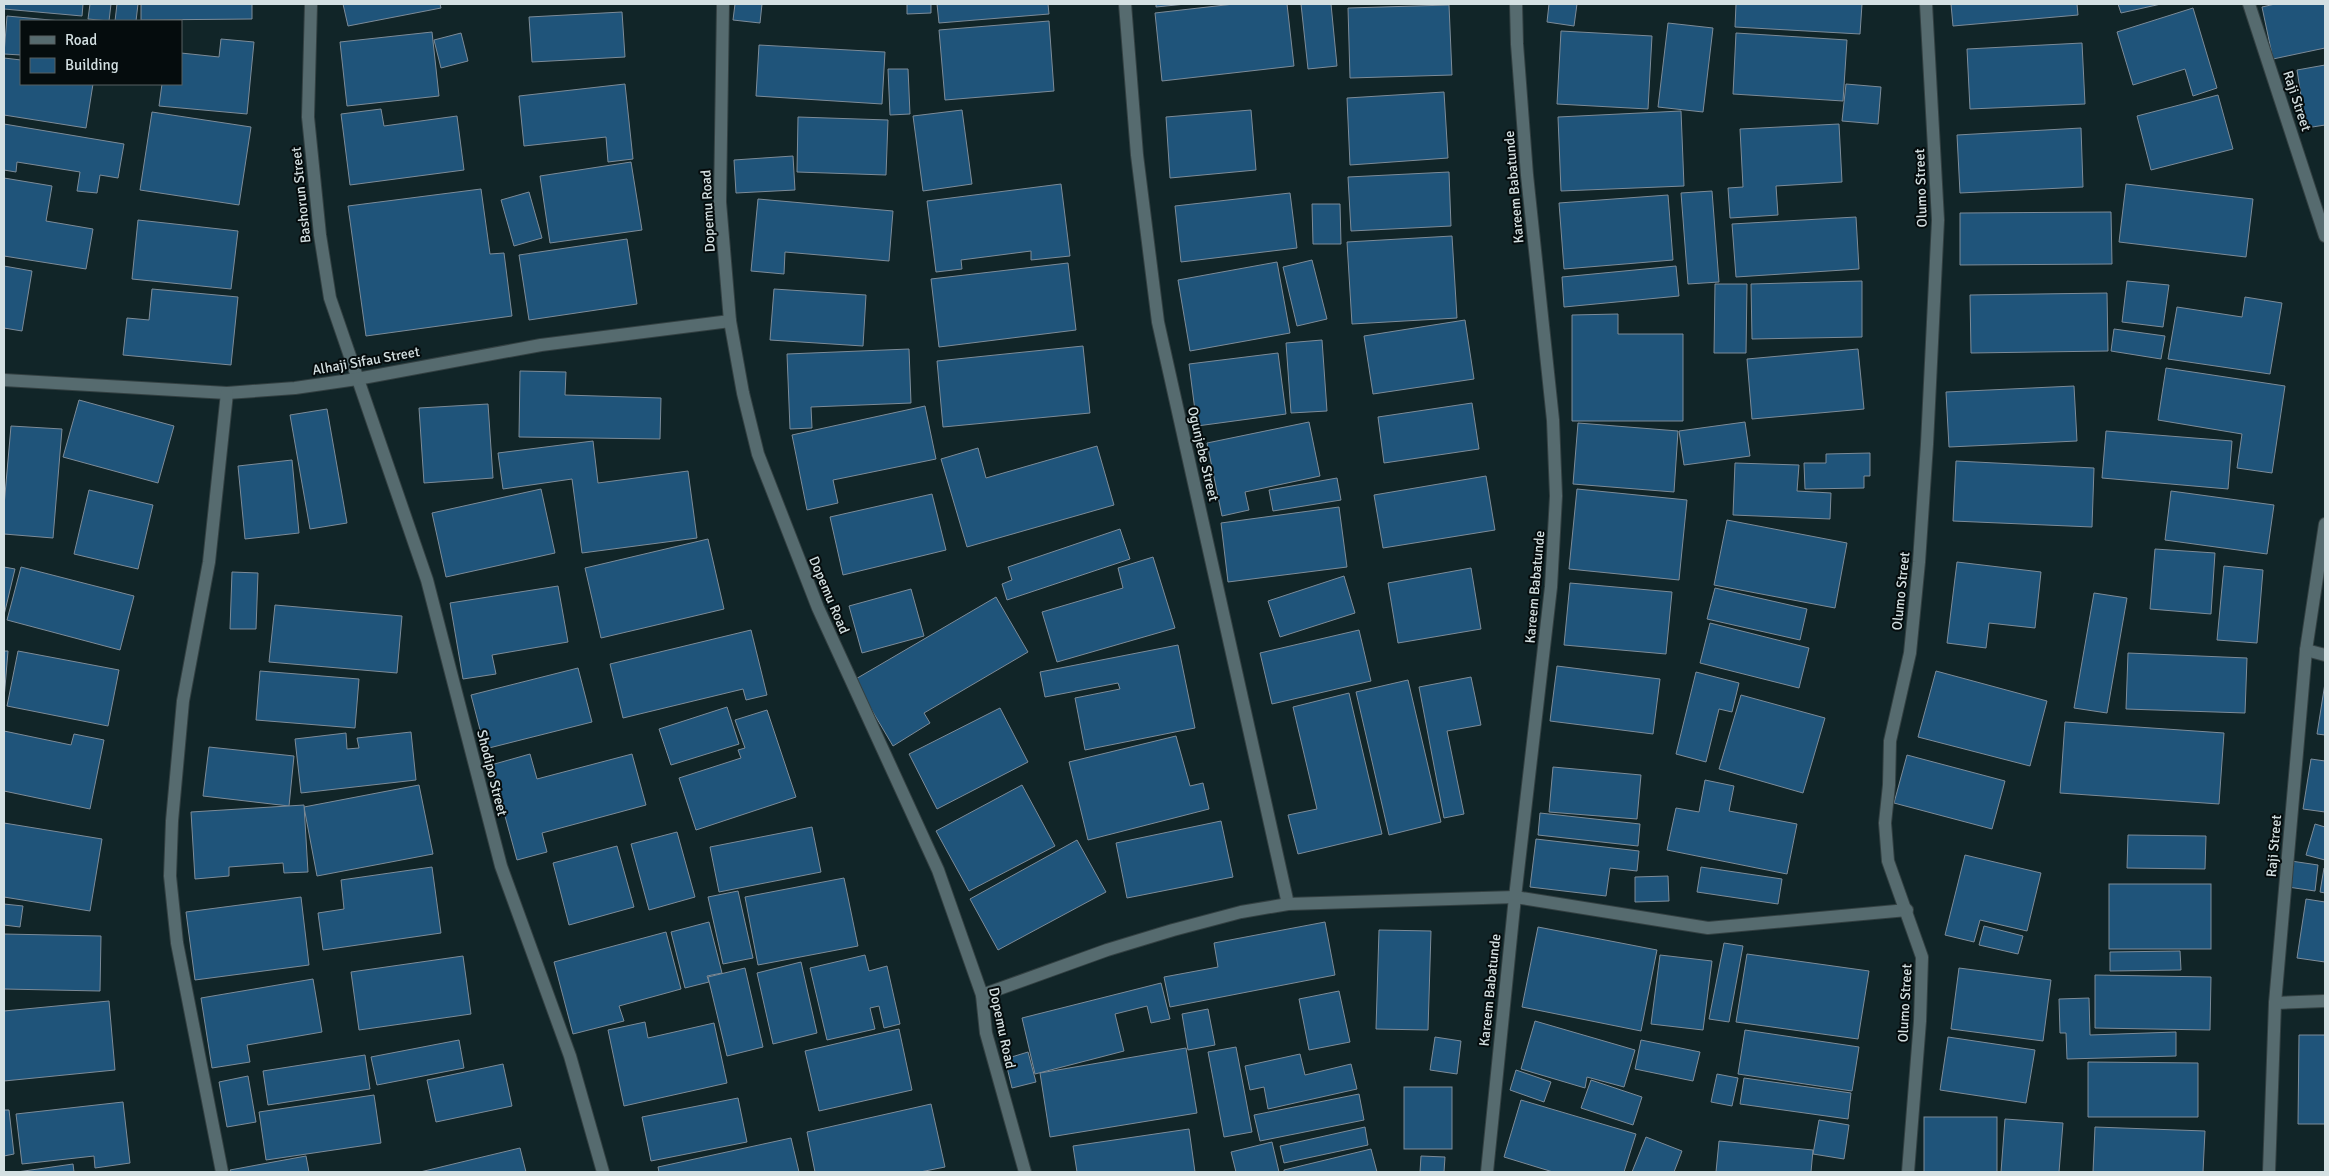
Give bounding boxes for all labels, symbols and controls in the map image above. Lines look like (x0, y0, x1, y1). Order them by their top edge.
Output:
legend (20, 20, 182, 85)
text: Road (65, 31, 97, 49)
text: Building (65, 56, 119, 74)
street label: Raji Street (2279, 69, 2315, 134)
street label: Kareem Babatunde (1501, 130, 1527, 244)
street label: Bashorun Street (287, 146, 315, 244)
street label: Olumo Street (1911, 148, 1931, 228)
street label: Dopemu Road (697, 169, 719, 253)
street label: Alhaji Sifau Street (311, 343, 421, 379)
street label: Ogunjebe Street (1184, 405, 1222, 503)
street label: Kareem Babatunde (1522, 530, 1548, 644)
street label: Olumo Street (1888, 551, 1914, 631)
street label: Dopemu Road (805, 554, 853, 636)
street label: Shodipo Street (473, 728, 511, 818)
street label: Raji Street (2263, 814, 2285, 878)
street label: Kareem Babatunde (1476, 933, 1504, 1047)
street label: Olumo Street (1894, 963, 1916, 1043)
street label: Dopemu Road (985, 986, 1019, 1070)

